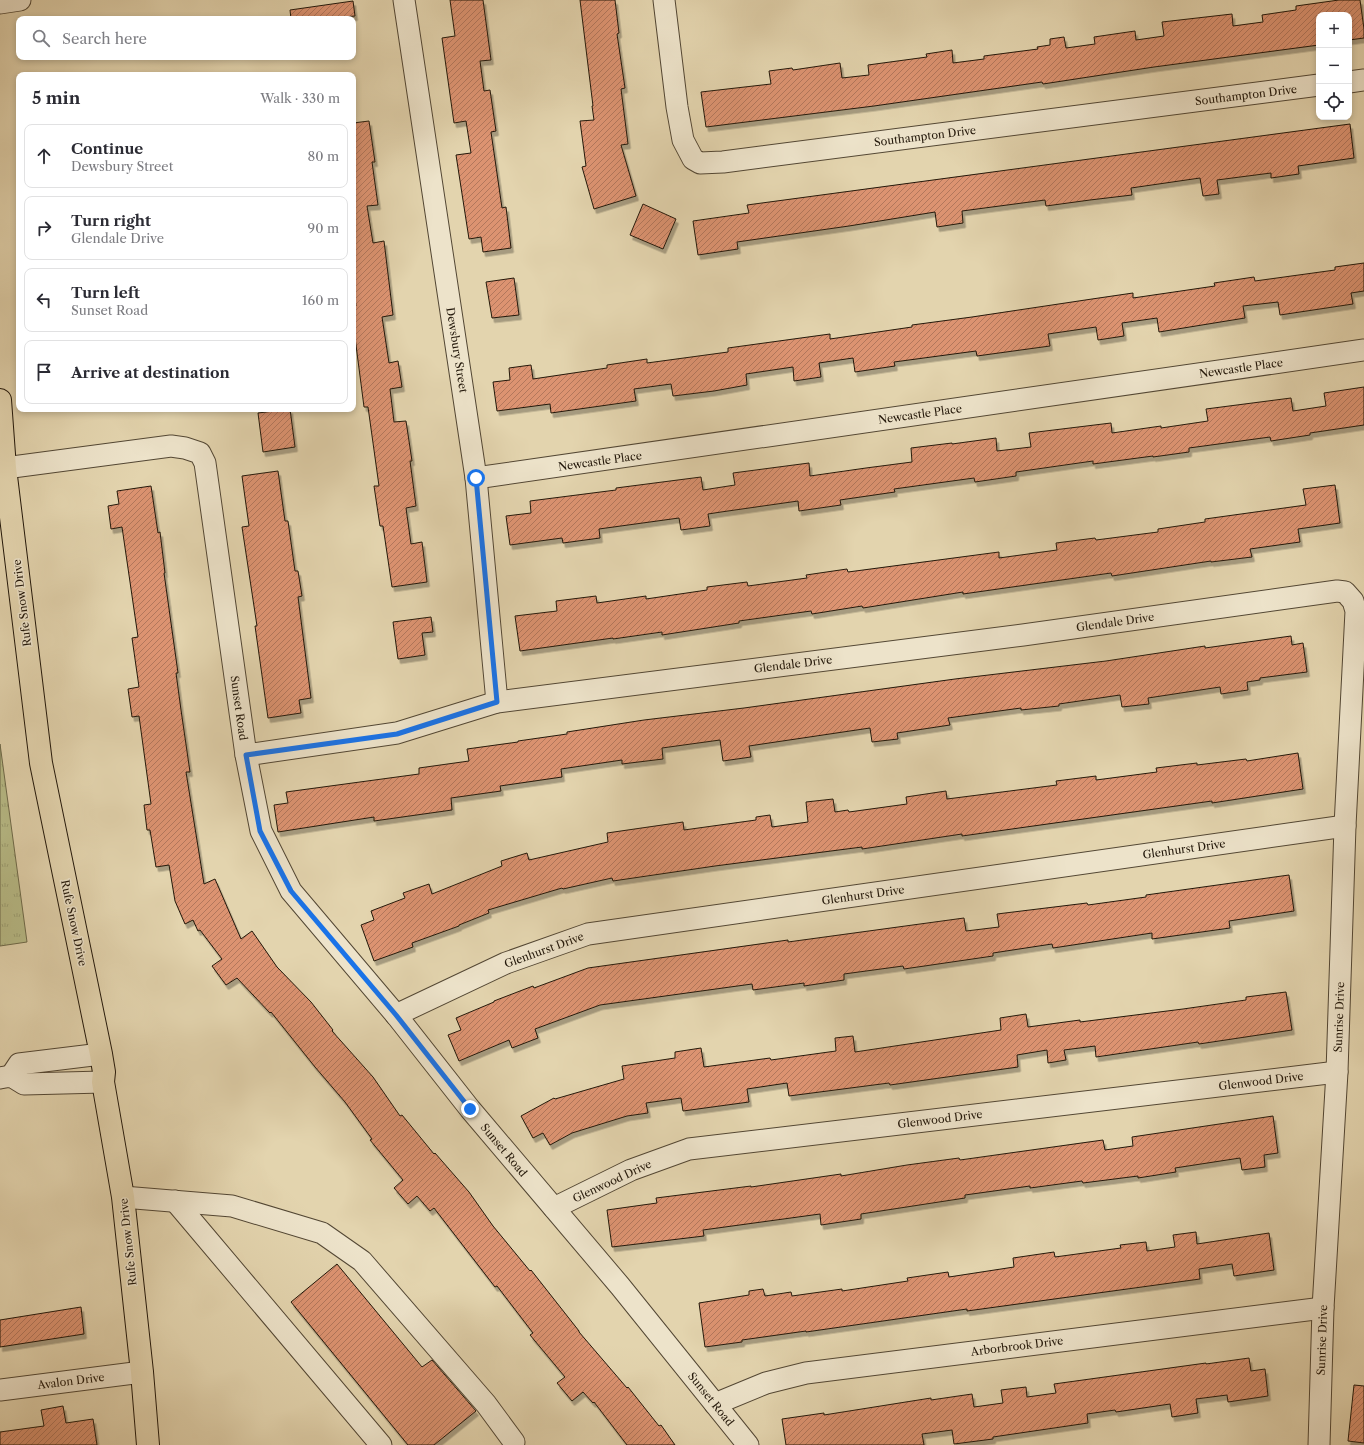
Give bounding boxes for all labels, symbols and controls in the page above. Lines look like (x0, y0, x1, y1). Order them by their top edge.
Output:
map controls (1316, 12, 1352, 120)
button: + (1316, 12, 1352, 48)
search box (16, 16, 356, 60)
icon: search (30, 27, 52, 49)
text: Search here (62, 29, 147, 48)
button: − (1316, 48, 1352, 84)
street label: Southampton Drive (1194, 82, 1298, 108)
button: locate (1316, 84, 1352, 120)
text: 5 min (32, 88, 80, 108)
text: Walk · 330 m (260, 90, 340, 106)
street label: Southampton Drive (873, 123, 977, 149)
text: Continue (71, 139, 143, 158)
icon: ahead (33, 145, 55, 167)
text: 80 m (307, 148, 339, 164)
text: Dewsbury Street (71, 158, 173, 174)
text: Turn right (71, 211, 151, 230)
icon: right (33, 217, 55, 239)
text: 90 m (308, 220, 339, 236)
text: Glendale Drive (71, 230, 164, 246)
text: Turn left (71, 283, 140, 302)
icon: left (33, 289, 55, 311)
text: 160 m (302, 292, 339, 308)
text: Sunset Road (71, 302, 148, 318)
street label: Dewsbury Street (443, 306, 471, 394)
street label: Newcastle Place (1198, 355, 1284, 381)
icon: arrive (33, 361, 55, 383)
text: Arrive at destination (71, 363, 230, 382)
street label: Newcastle Place (877, 401, 963, 427)
street label: Newcastle Place (557, 448, 643, 474)
route start (467, 469, 485, 487)
street label: Rufe Snow Drive (10, 559, 34, 647)
street label: Glendale Drive (1075, 610, 1155, 634)
street label: Glendale Drive (753, 652, 833, 676)
street label: Sunset Road (228, 675, 251, 742)
street label: Glenhurst Drive (1142, 836, 1226, 862)
street label: Rufe Snow Drive (58, 879, 90, 967)
street label: Glenhurst Drive (821, 882, 905, 908)
street label: Glenhurst Drive (502, 929, 586, 971)
street label: Sunrise Drive (1331, 981, 1347, 1053)
street label: Glenwood Drive (1218, 1069, 1304, 1093)
route end (461, 1100, 479, 1118)
street label: Glenwood Drive (897, 1107, 983, 1131)
street label: Sunset Road (478, 1121, 531, 1180)
street label: Glenwood Drive (570, 1157, 654, 1205)
street label: Rufe Snow Drive (116, 1198, 140, 1286)
street label: Sunrise Drive (1314, 1304, 1330, 1376)
street label: Arborbrook Drive (969, 1333, 1064, 1359)
street label: Sunset Road (685, 1369, 737, 1429)
street label: Avalon Drive (36, 1370, 105, 1392)

